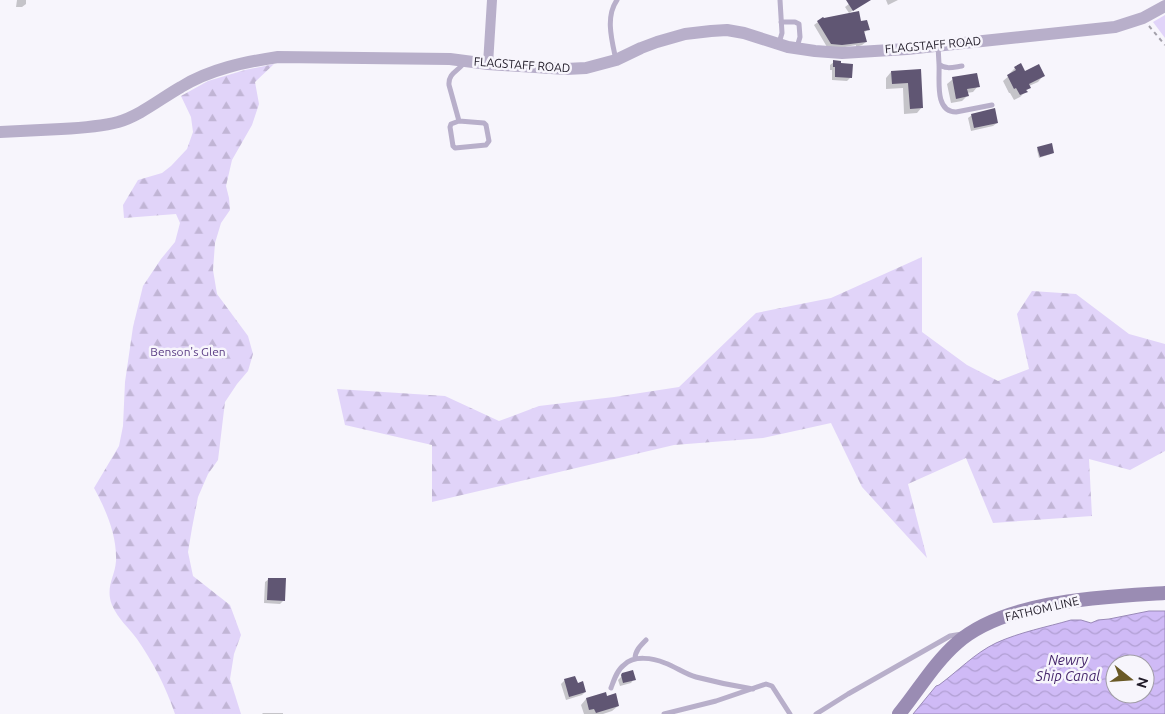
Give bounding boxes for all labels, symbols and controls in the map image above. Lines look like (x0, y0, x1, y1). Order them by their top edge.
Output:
street label: FLAGSTAFF ROAD (884, 34, 982, 55)
street label: FLAGSTAFF ROAD (473, 55, 571, 74)
park label: Benson's Glen (150, 345, 226, 358)
street label: FATHOM LINE (1004, 594, 1080, 623)
water label: Newry Ship Canal (1035, 652, 1100, 684)
north arrow (1105, 654, 1155, 704)
text: N (1133, 675, 1152, 690)

